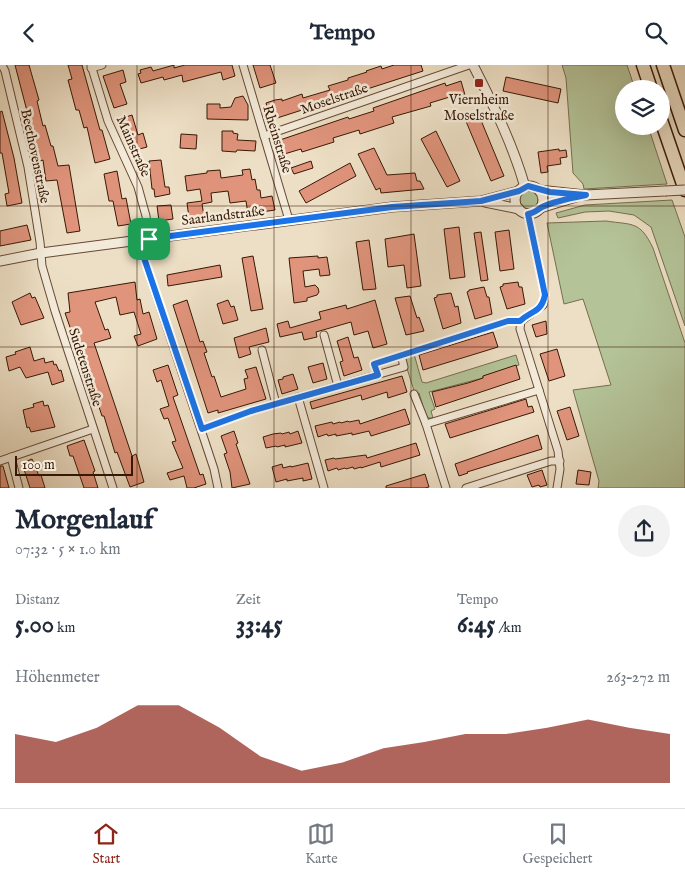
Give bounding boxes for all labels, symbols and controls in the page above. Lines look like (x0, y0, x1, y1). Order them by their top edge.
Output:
icon: back (15, 19, 43, 47)
text: Tempo (310, 19, 375, 47)
icon: search (642, 19, 670, 47)
marker: Viernheim Moselstraße (473, 77, 485, 89)
street label: Moselstraße (298, 79, 371, 119)
map controls (615, 80, 670, 135)
button: layers (615, 80, 670, 135)
place label: Viernheim Moselstraße (444, 91, 515, 125)
street label: Rheinstraße (258, 103, 296, 176)
street label: Beethovenstraße (16, 107, 54, 206)
street label: Mainstraße (112, 113, 155, 180)
street label: Saarlandstraße (180, 202, 266, 230)
pin (128, 218, 170, 260)
icon: arrive (135, 225, 163, 253)
street label: Sudetenstraße (64, 326, 106, 409)
scale bar (15, 453, 132, 476)
text: 100 m (22, 456, 55, 474)
text: Morgenlauf (15, 503, 154, 538)
button: share (618, 505, 670, 557)
text: 07:32 · 5 × 1.0 km (15, 540, 121, 560)
text: Distanz (15, 591, 60, 609)
text: Zeit (236, 591, 261, 609)
text: Tempo (457, 591, 498, 609)
text: 5.00 (15, 609, 54, 641)
text: 33:45 (236, 609, 282, 641)
text: 6:45 (457, 609, 495, 641)
text: km (54, 619, 75, 637)
text: /km (495, 619, 522, 637)
text: Höhenmeter (15, 668, 100, 688)
text: 263–272 m (606, 668, 670, 688)
tab: Start (92, 820, 120, 868)
tab: Karte (305, 820, 338, 868)
tab: Gespeichert (523, 820, 593, 868)

